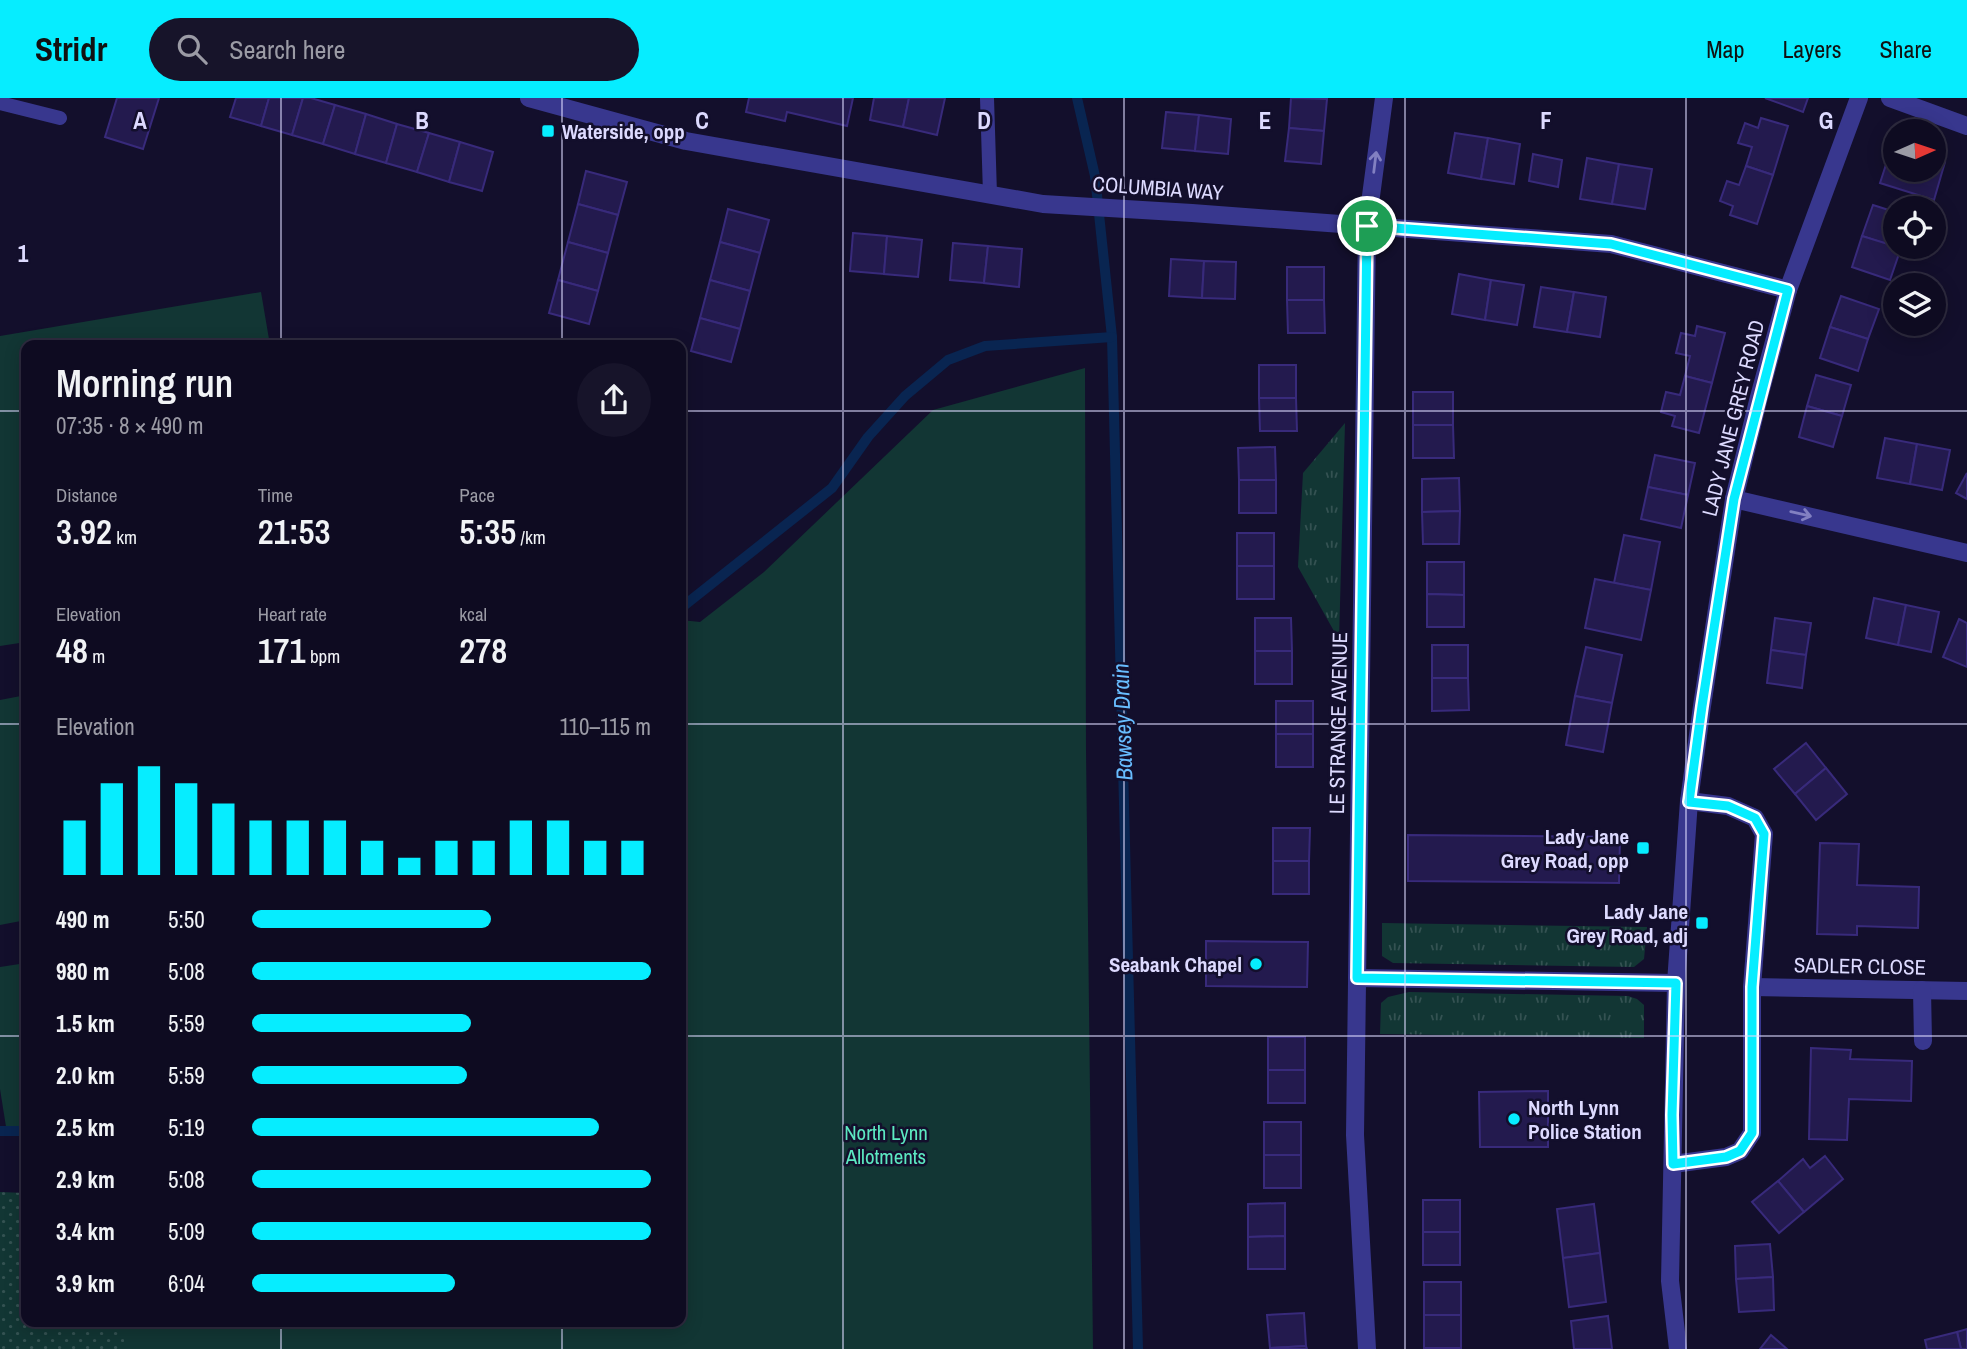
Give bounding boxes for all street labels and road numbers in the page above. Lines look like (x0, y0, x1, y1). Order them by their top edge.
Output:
street label: COLUMBIA WAY (1092, 169, 1225, 207)
street label: LADY JANE GREY ROAD (1695, 317, 1771, 519)
street label: LE STRANGE AVENUE (1322, 632, 1354, 814)
street label: SADLER CLOSE (1794, 950, 1926, 982)

